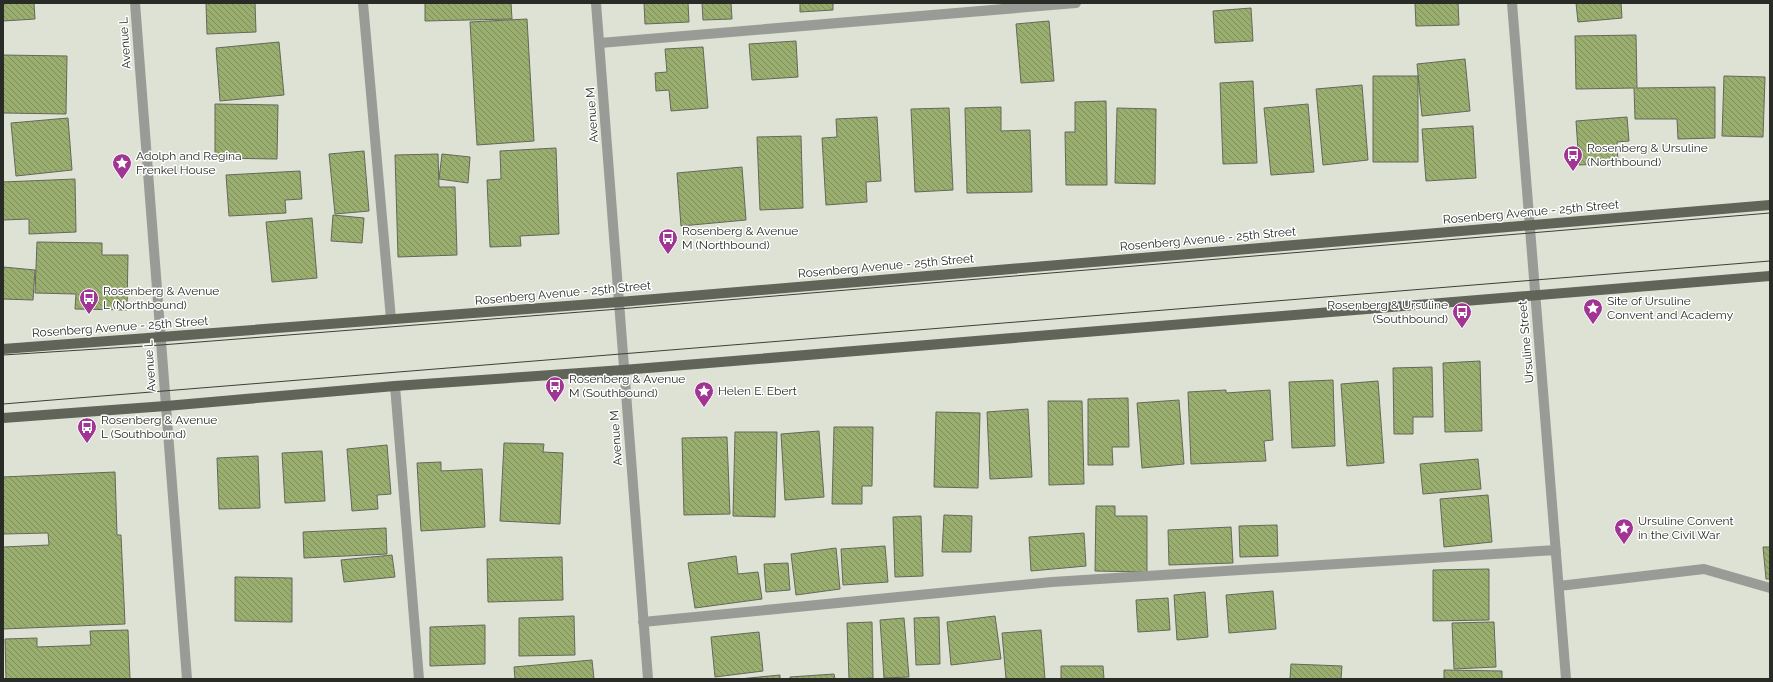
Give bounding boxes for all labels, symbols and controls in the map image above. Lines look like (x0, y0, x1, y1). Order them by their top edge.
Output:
street label: Avenue L (116, 16, 134, 70)
street label: Avenue M (583, 87, 601, 143)
place label: Rosenberg & Ursuline (Northbound) (1587, 141, 1708, 169)
bus stop icon: Rosenberg & Ursuline (Northbound) (1562, 144, 1584, 172)
place label: Adolph and Regina Frenkel House (136, 149, 242, 177)
place icon: Adolph and Regina Frenkel House (111, 152, 133, 180)
street label: Rosenberg Avenue - 25th Street (1442, 197, 1620, 227)
place label: Rosenberg & Avenue M (Northbound) (682, 224, 798, 252)
street label: Rosenberg Avenue - 25th Street (1119, 224, 1297, 254)
bus stop icon: Rosenberg & Avenue M (Northbound) (657, 227, 679, 255)
street label: Rosenberg Avenue - 25th Street (797, 251, 975, 281)
street label: Rosenberg Avenue - 25th Street (474, 278, 652, 308)
place label: Rosenberg & Avenue L (Northbound) (103, 284, 219, 312)
bus stop icon: Rosenberg & Avenue L (Northbound) (78, 287, 100, 315)
place label: Site of Ursuline Convent and Academy (1607, 294, 1734, 322)
place icon: Site of Ursuline Convent and Academy (1582, 297, 1604, 325)
place label: Rosenberg & Ursuline (Southbound) (1327, 298, 1448, 326)
street label: Ursuline Street (1515, 300, 1537, 384)
bus stop icon: Rosenberg & Ursuline (Southbound) (1451, 301, 1473, 329)
street label: Rosenberg Avenue - 25th Street (31, 314, 209, 340)
street label: Avenue L (141, 339, 159, 393)
place label: Rosenberg & Avenue M (Southbound) (569, 372, 685, 400)
bus stop icon: Rosenberg & Avenue M (Southbound) (544, 375, 566, 403)
place icon: Helen E. Ebert (693, 380, 715, 408)
place label: Helen E. Ebert (718, 384, 797, 398)
street label: Avenue M (607, 410, 625, 466)
place label: Rosenberg & Avenue L (Southbound) (101, 413, 217, 441)
bus stop icon: Rosenberg & Avenue L (Southbound) (76, 416, 98, 444)
place label: Ursuline Convent in the Civil War (1638, 514, 1734, 542)
place icon: Ursuline Convent in the Civil War (1613, 517, 1635, 545)

